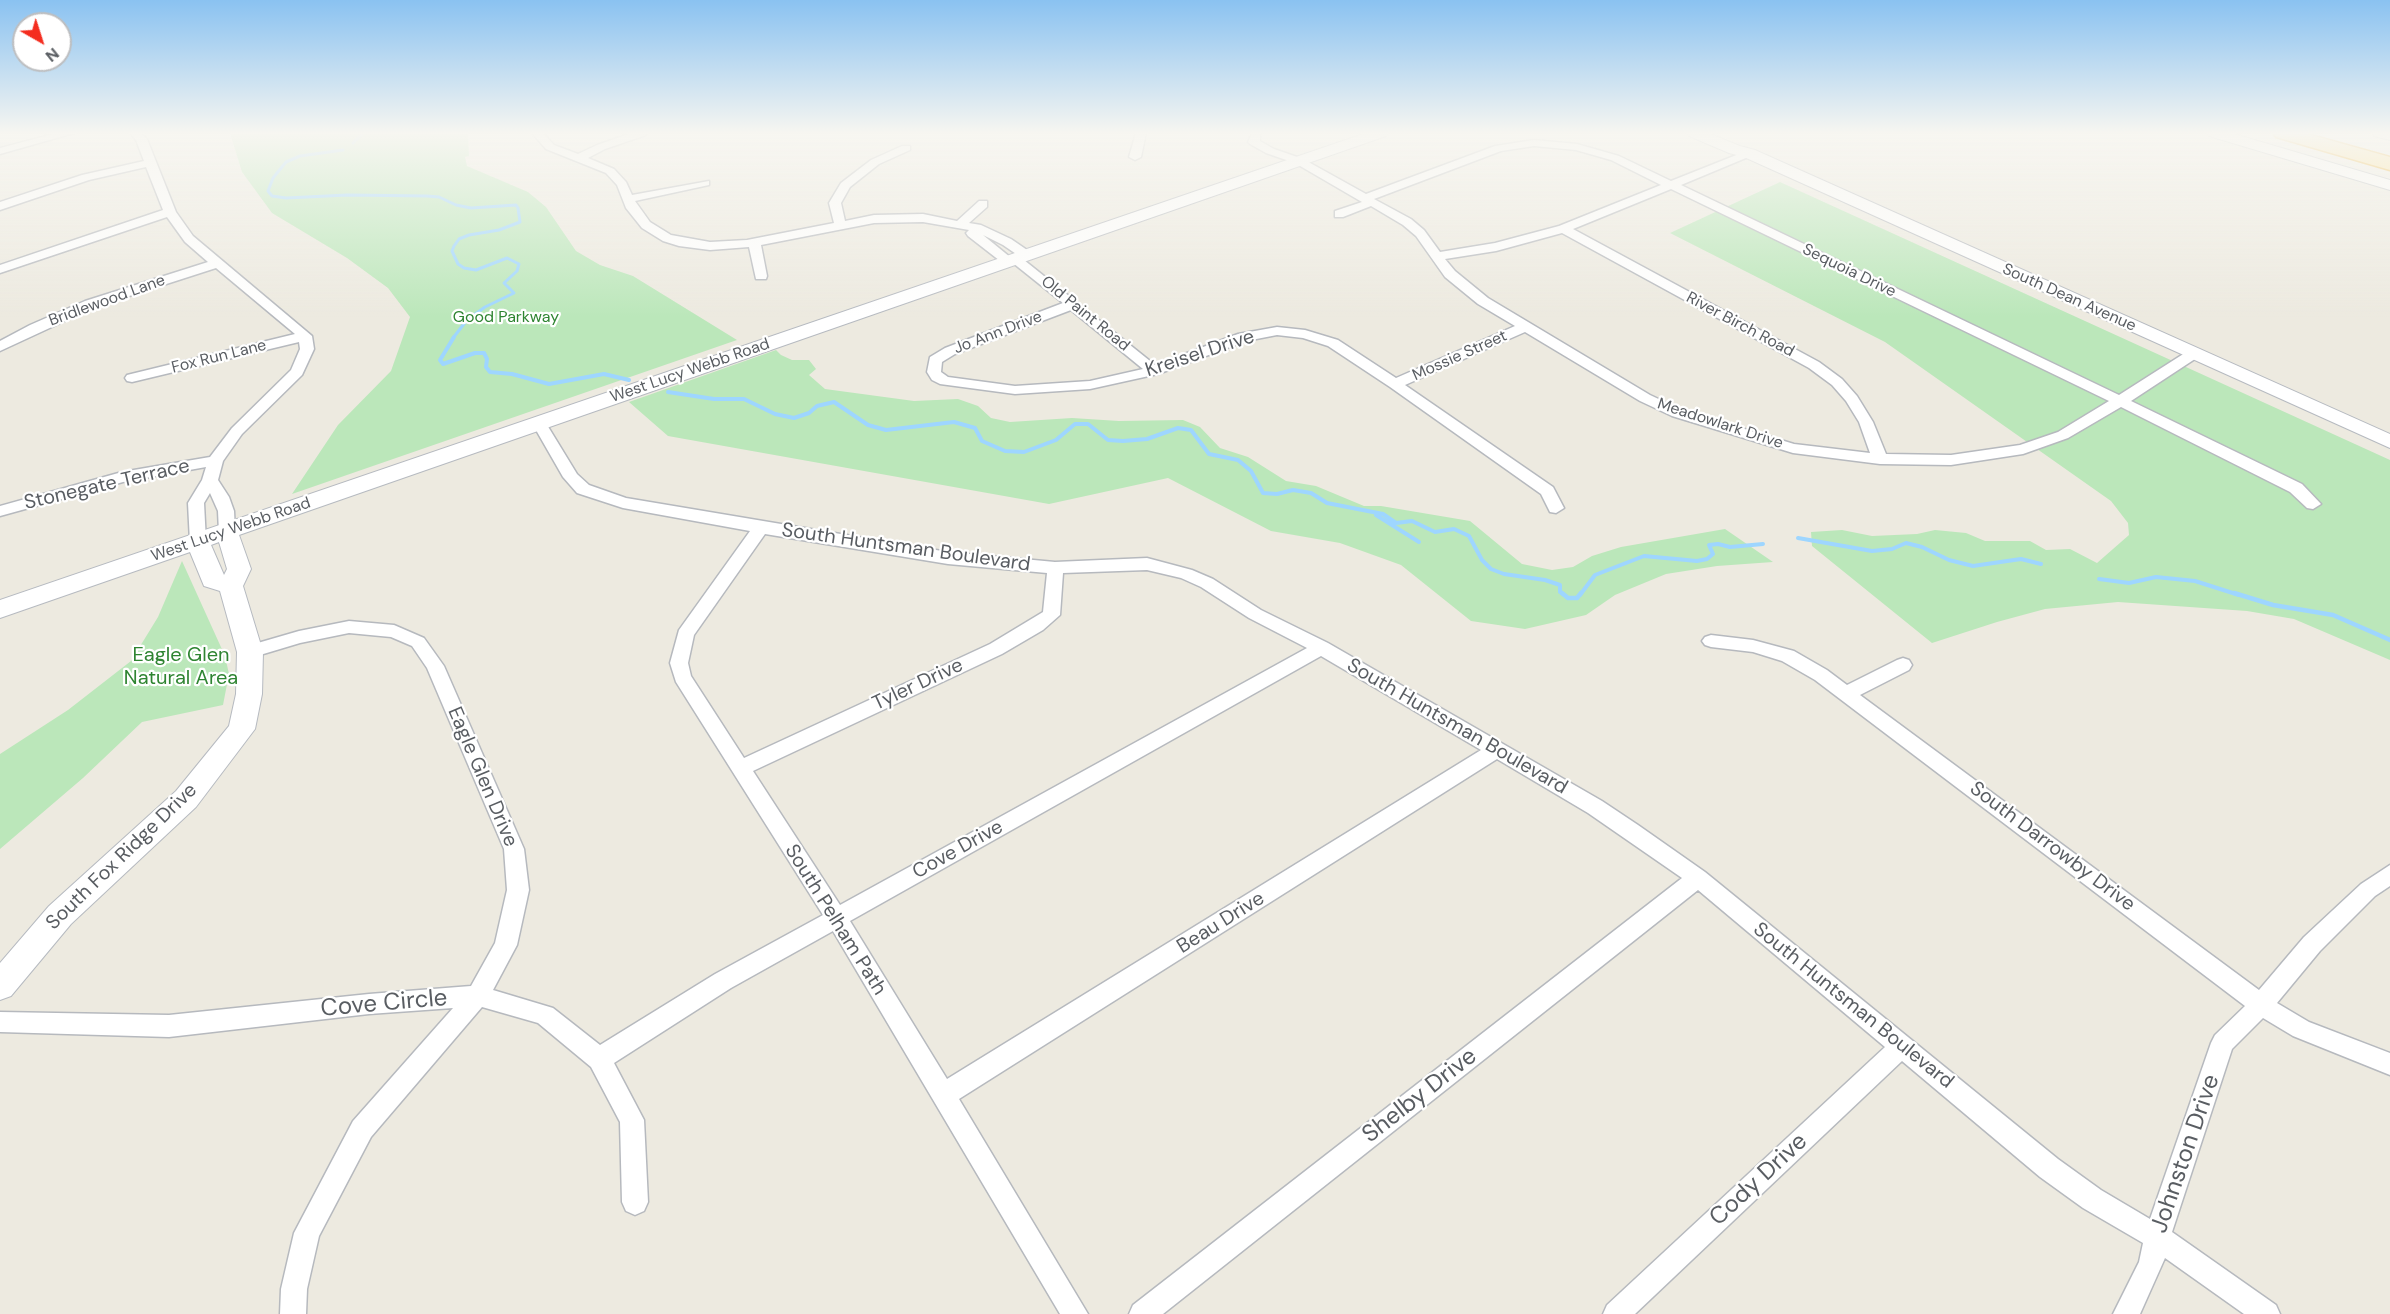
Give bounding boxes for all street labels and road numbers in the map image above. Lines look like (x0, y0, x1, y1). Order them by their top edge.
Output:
street label: Sequoia Drive (1799, 240, 1899, 302)
street label: South Dean Avenue (1999, 260, 2139, 336)
street label: Bridlewood Lane (46, 271, 168, 331)
street label: Old Paint Road (1037, 272, 1133, 356)
street label: River Birch Road (1683, 288, 1797, 362)
street label: Jo Ann Drive (951, 307, 1045, 359)
street label: Kreisel Drive (1142, 325, 1258, 383)
street label: Mossie Street (1410, 327, 1510, 385)
street label: West Lucy Webb Road (608, 335, 772, 407)
street label: Fox Run Lane (170, 336, 268, 378)
street label: Meadowlark Drive (1655, 395, 1785, 453)
street label: Stonegate Terrace (22, 454, 192, 516)
street label: West Lucy Webb Road (149, 494, 313, 566)
street label: South Huntsman Boulevard (780, 519, 1032, 577)
street label: Tyler Drive (869, 654, 967, 716)
street label: South Huntsman Boulevard (1342, 654, 1572, 800)
street label: Eagle Glen Drive (442, 703, 522, 851)
street label: South Darrowby Drive (1965, 777, 2139, 917)
street label: South Fox Ridge Drive (42, 779, 202, 935)
street label: Cove Drive (909, 815, 1007, 885)
street label: South Pelham Path (779, 840, 891, 1000)
street label: Beau Drive (1173, 887, 1269, 959)
street label: South Huntsman Boulevard (1748, 918, 1958, 1094)
street label: Cove Circle (319, 984, 449, 1024)
street label: Shelby Drive (1357, 1042, 1483, 1150)
street label: Johnston Drive (2145, 1071, 2227, 1237)
street label: Cody Drive (1704, 1128, 1814, 1232)

